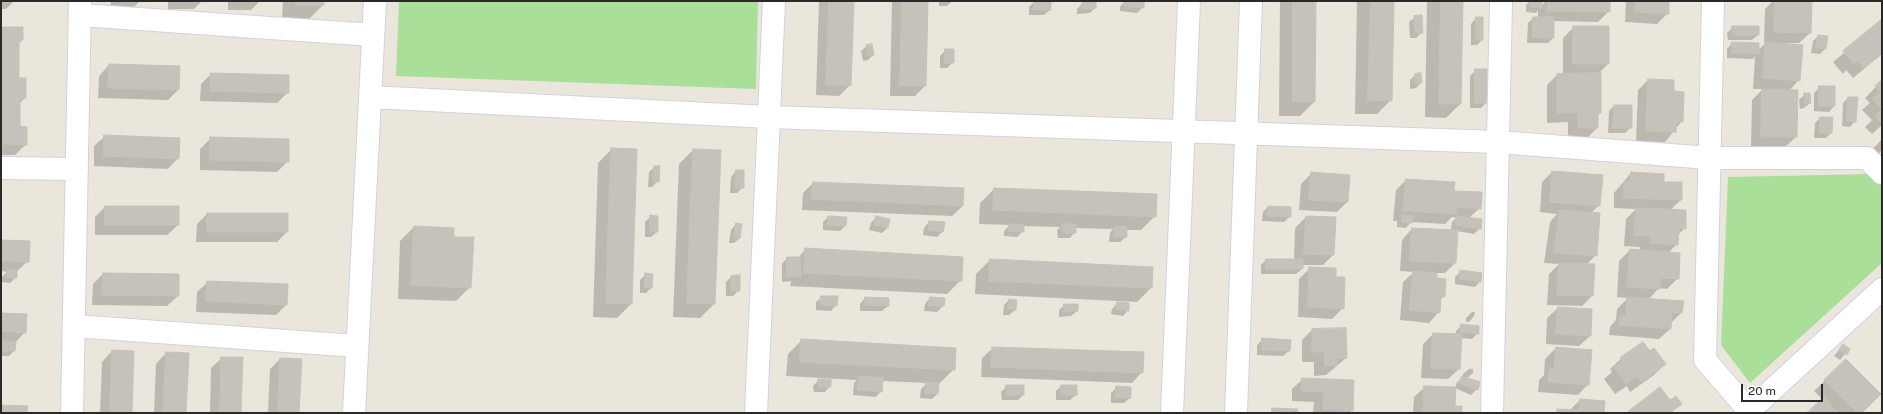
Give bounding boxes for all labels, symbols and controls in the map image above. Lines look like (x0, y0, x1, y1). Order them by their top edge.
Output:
scale bar (1743, 376, 1825, 402)
text: 20 m (1748, 384, 1776, 398)

